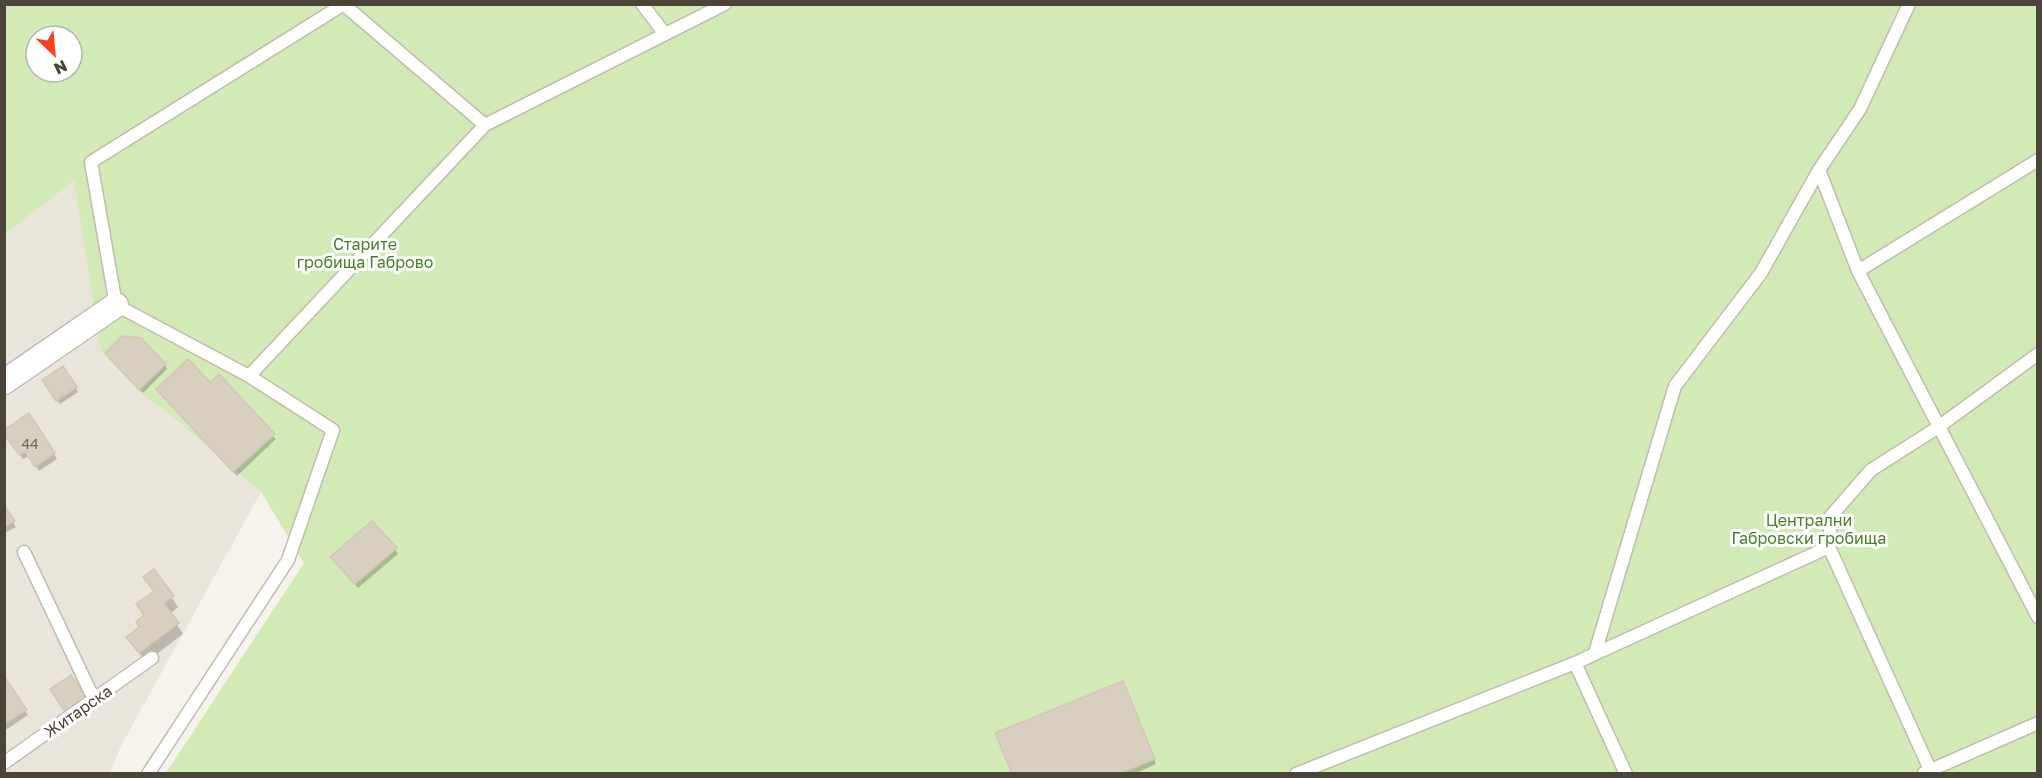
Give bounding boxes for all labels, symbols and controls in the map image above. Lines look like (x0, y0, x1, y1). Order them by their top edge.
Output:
north arrow (24, 24, 84, 84)
text: N (51, 56, 70, 79)
park label: Старите гробища Габрово (297, 234, 433, 272)
house number: 44 (21, 435, 39, 452)
park label: Централни Габровски гробища (1732, 510, 1886, 548)
street label: Житарска (40, 680, 116, 742)

